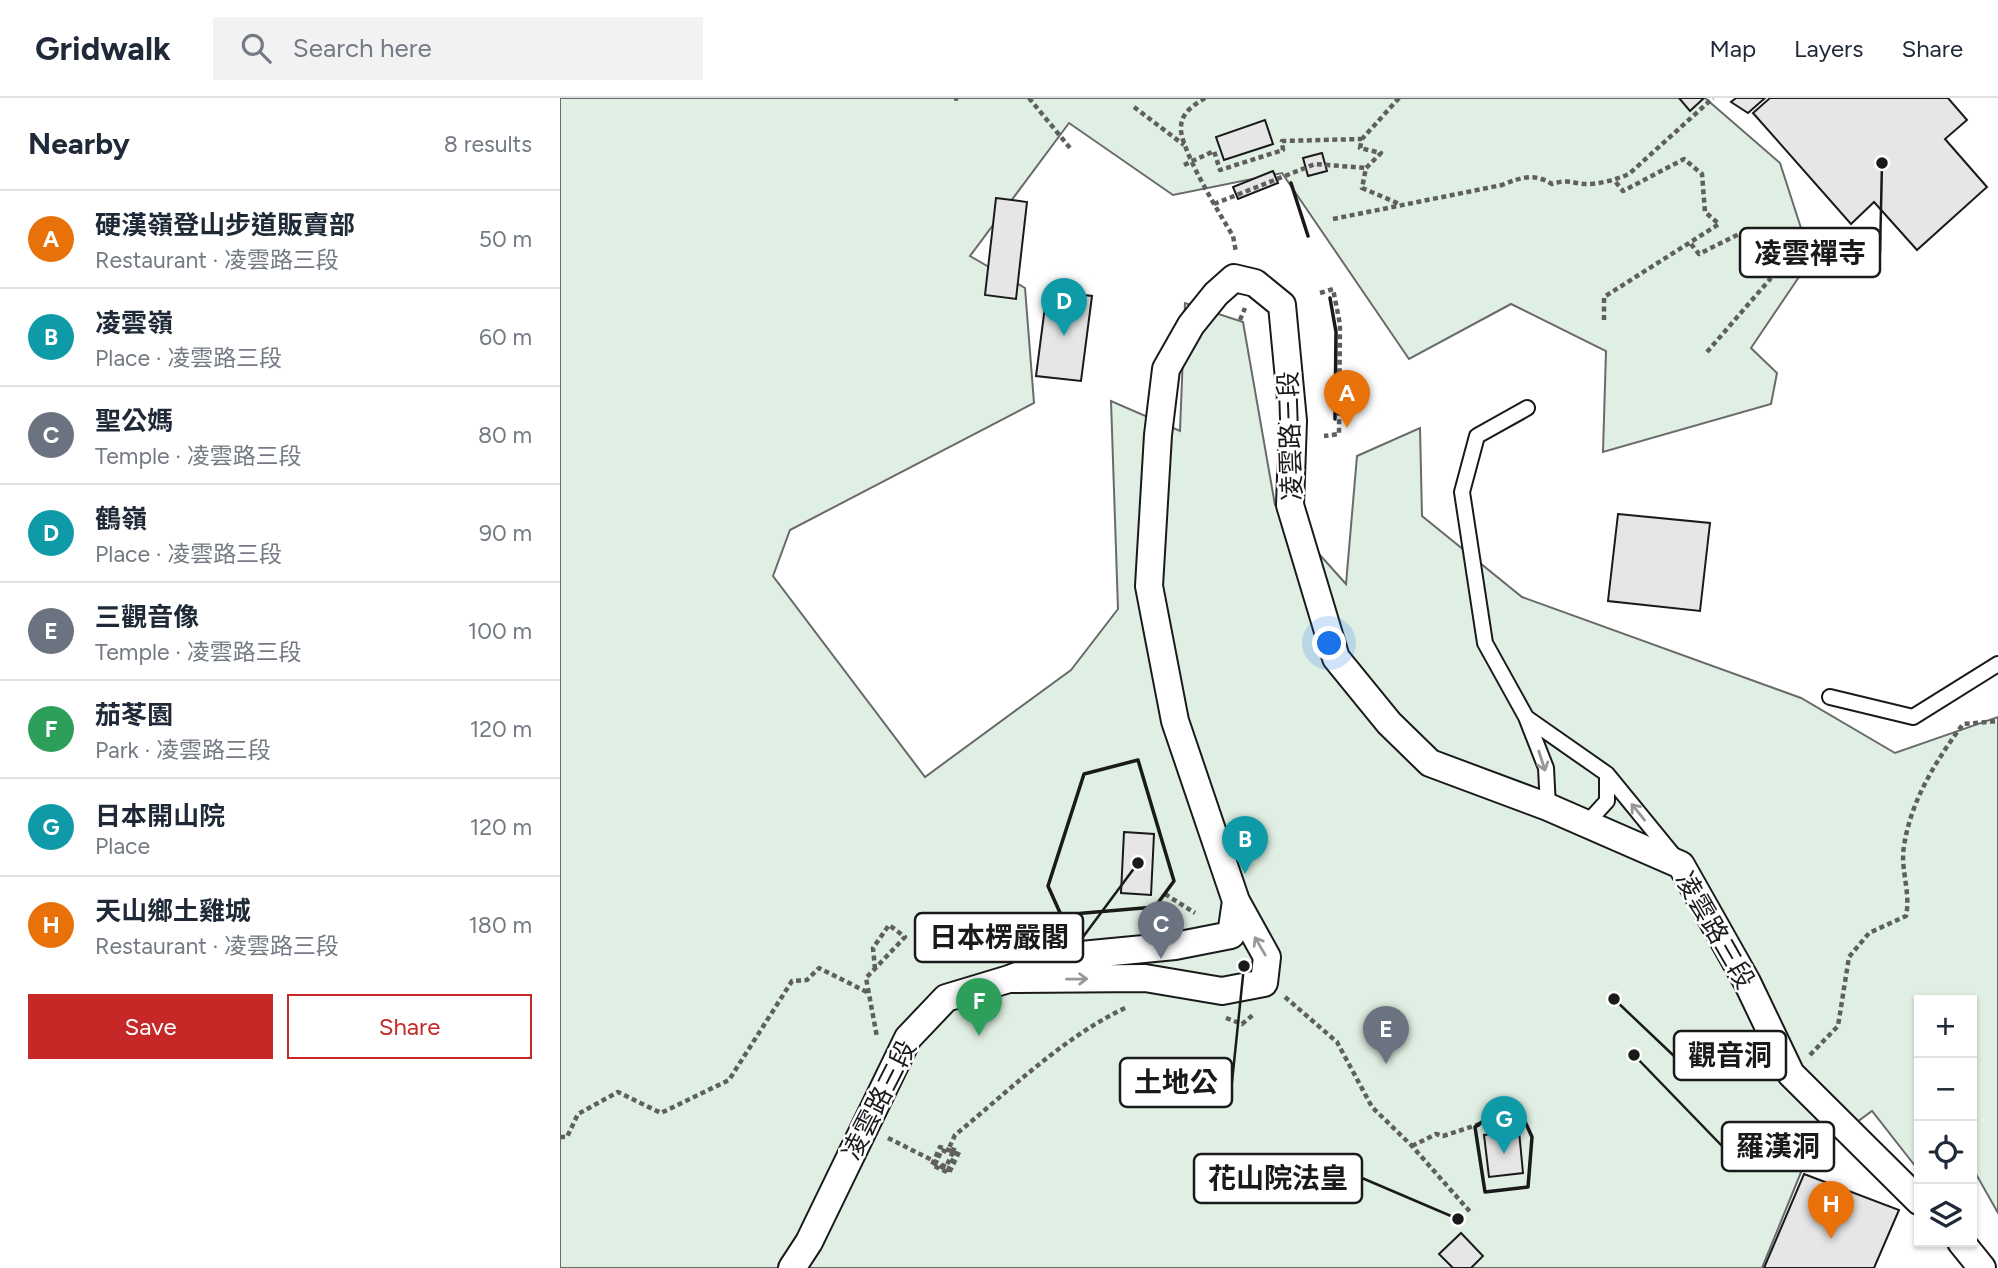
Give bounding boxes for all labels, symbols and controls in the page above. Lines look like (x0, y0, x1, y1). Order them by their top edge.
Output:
search box (213, 17, 703, 80)
text: Gridwalk (35, 29, 171, 68)
icon: search (237, 29, 275, 67)
text: Search here (293, 32, 432, 64)
text: Map (1709, 34, 1756, 63)
text: Layers (1794, 34, 1863, 63)
text: Share (1901, 34, 1963, 63)
text: Nearby (28, 125, 130, 162)
text: 8 results (444, 130, 532, 158)
text: 硬漢嶺登山步道販賣部 (95, 209, 355, 241)
text: A (43, 225, 59, 253)
text: 50 m (479, 225, 532, 253)
callout: 凌雲禪寺 (1740, 228, 1880, 277)
text: 凌雲禪寺 (1754, 236, 1866, 270)
text: Restaurant · 凌雲路三段 (95, 246, 339, 274)
pin: D (1041, 278, 1087, 336)
text: 凌雲嶺 (95, 307, 173, 339)
text: B (44, 323, 58, 351)
text: 60 m (479, 323, 532, 351)
text: Place · 凌雲路三段 (95, 344, 282, 372)
street label: 凌雲路三段 (1272, 370, 1308, 502)
pin: A (1324, 370, 1370, 428)
text: 聖公媽 (95, 405, 173, 437)
text: C (43, 421, 59, 449)
text: 80 m (478, 421, 532, 449)
text: Temple · 凌雲路三段 (95, 442, 302, 470)
text: 鶴嶺 (95, 503, 147, 535)
text: D (43, 519, 59, 547)
text: 90 m (479, 519, 532, 547)
text: Place · 凌雲路三段 (95, 540, 282, 568)
text: 三觀音像 (95, 601, 199, 633)
text: E (44, 617, 58, 645)
text: 100 m (468, 617, 532, 645)
your location (1312, 626, 1346, 660)
text: Temple · 凌雲路三段 (95, 638, 302, 666)
text: 茄苳園 (95, 699, 173, 731)
text: F (45, 715, 57, 743)
text: 120 m (470, 715, 532, 743)
text: Park · 凌雲路三段 (95, 736, 271, 764)
one-way arrow (1536, 750, 1549, 772)
text: 日本開山院 (95, 800, 225, 832)
one-way arrow (1631, 803, 1646, 822)
text: G (42, 813, 60, 841)
text: 120 m (470, 813, 532, 841)
pin: B (1222, 816, 1268, 874)
text: Place (95, 832, 150, 860)
street label: 凌雲路三段 (1669, 866, 1761, 994)
text: 天山鄉土雞城 (95, 895, 251, 927)
pin: C (1138, 901, 1184, 959)
text: H (42, 911, 60, 939)
text: 180 m (468, 911, 532, 939)
callout: 日本楞嚴閣 (915, 913, 1083, 962)
text: 日本楞嚴閣 (929, 920, 1069, 954)
text: Restaurant · 凌雲路三段 (95, 932, 339, 960)
one-way arrow (1253, 936, 1267, 956)
one-way arrow (1066, 972, 1089, 986)
pin: F (956, 978, 1002, 1036)
button: Save (28, 994, 273, 1059)
button: Share (287, 994, 532, 1059)
map controls (1914, 995, 1977, 1247)
button: + (1914, 995, 1977, 1058)
pin: E (1363, 1006, 1409, 1064)
callout: 觀音洞 (1674, 1031, 1786, 1080)
street label: 凌雲路三段 (835, 1035, 923, 1165)
text: 觀音洞 (1688, 1038, 1772, 1072)
callout: 土地公 (1120, 1058, 1232, 1107)
button: − (1914, 1058, 1977, 1121)
text: 土地公 (1134, 1065, 1218, 1099)
pin: G (1481, 1096, 1527, 1154)
button: locate (1914, 1121, 1977, 1184)
callout: 羅漢洞 (1722, 1122, 1834, 1171)
text: 羅漢洞 (1736, 1129, 1820, 1163)
callout: 花山院法皇 (1194, 1154, 1362, 1203)
text: 花山院法皇 (1208, 1161, 1348, 1195)
pin: H (1808, 1181, 1854, 1239)
button: layers (1914, 1184, 1977, 1247)

